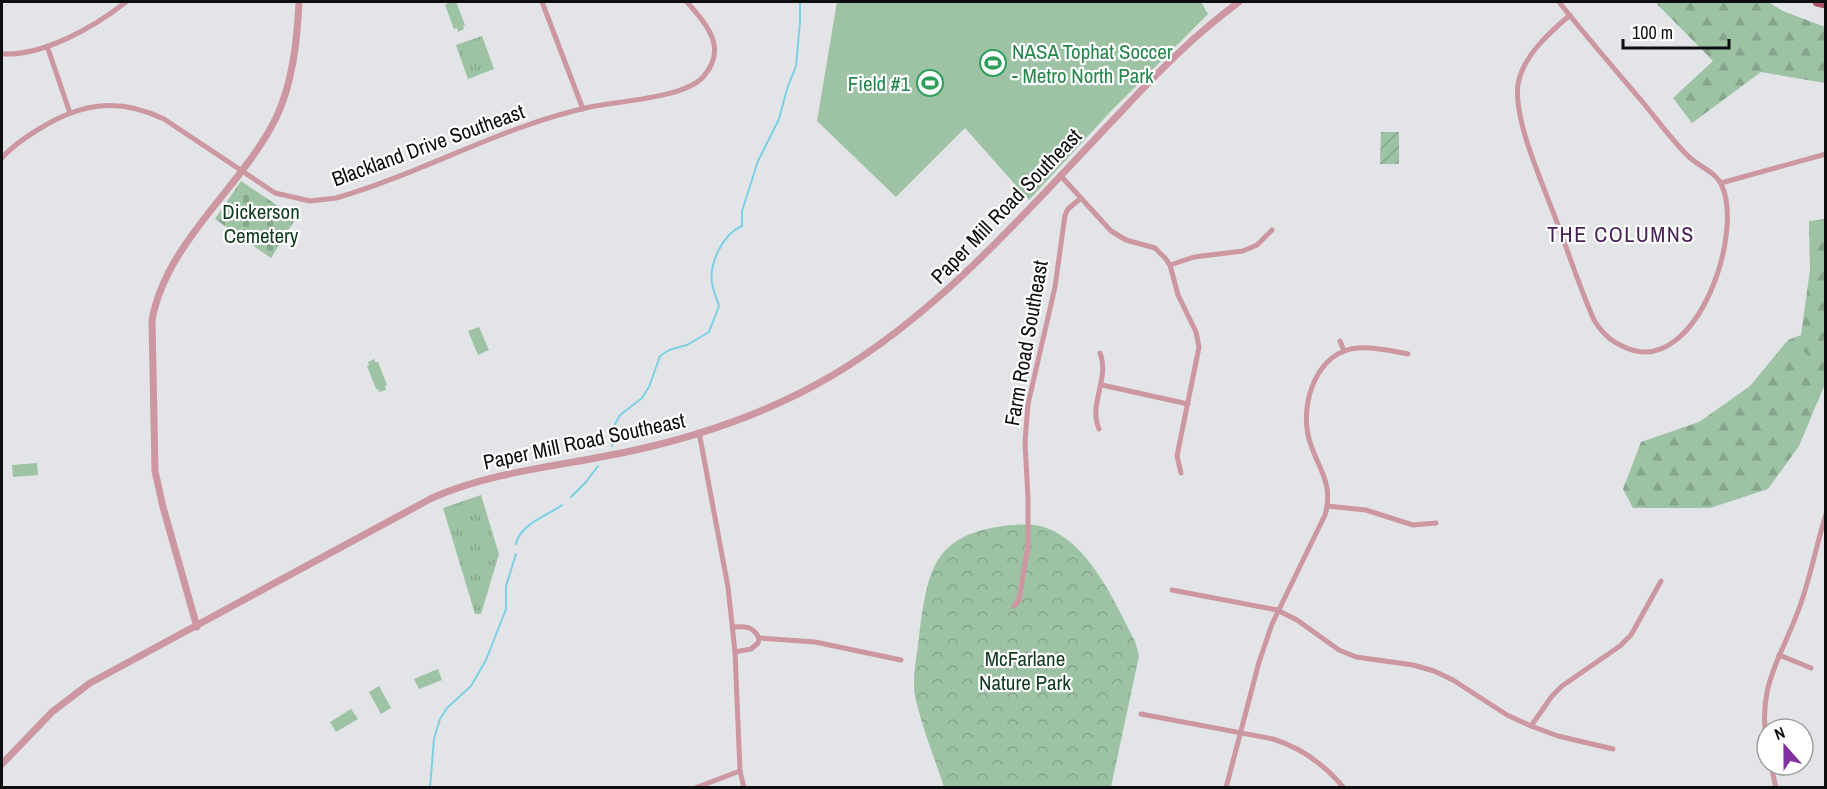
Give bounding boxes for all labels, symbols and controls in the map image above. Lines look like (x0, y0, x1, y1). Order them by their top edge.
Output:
scale bar (1623, 12, 1730, 50)
text: 100 m (1632, 20, 1673, 45)
place label: NASA Tophat Soccer - Metro North Park (1012, 37, 1173, 90)
sports icon: NASA Tophat Soccer - Metro North Park (978, 48, 1008, 78)
sports icon: Field #1 (915, 68, 945, 98)
place label: Field #1 (848, 69, 910, 98)
street label: Blackland Drive Southeast (328, 97, 528, 193)
street label: Paper Mill Road Southeast (924, 122, 1088, 290)
park label: Dickerson Cemetery (222, 197, 300, 250)
district label: THE COLUMNS (1547, 219, 1695, 249)
street label: Farm Road Southeast (997, 258, 1055, 428)
street label: Paper Mill Road Southeast (480, 405, 688, 477)
park label: McFarlane Nature Park (979, 644, 1071, 697)
north arrow (1755, 717, 1815, 777)
text: N (1771, 721, 1788, 745)

